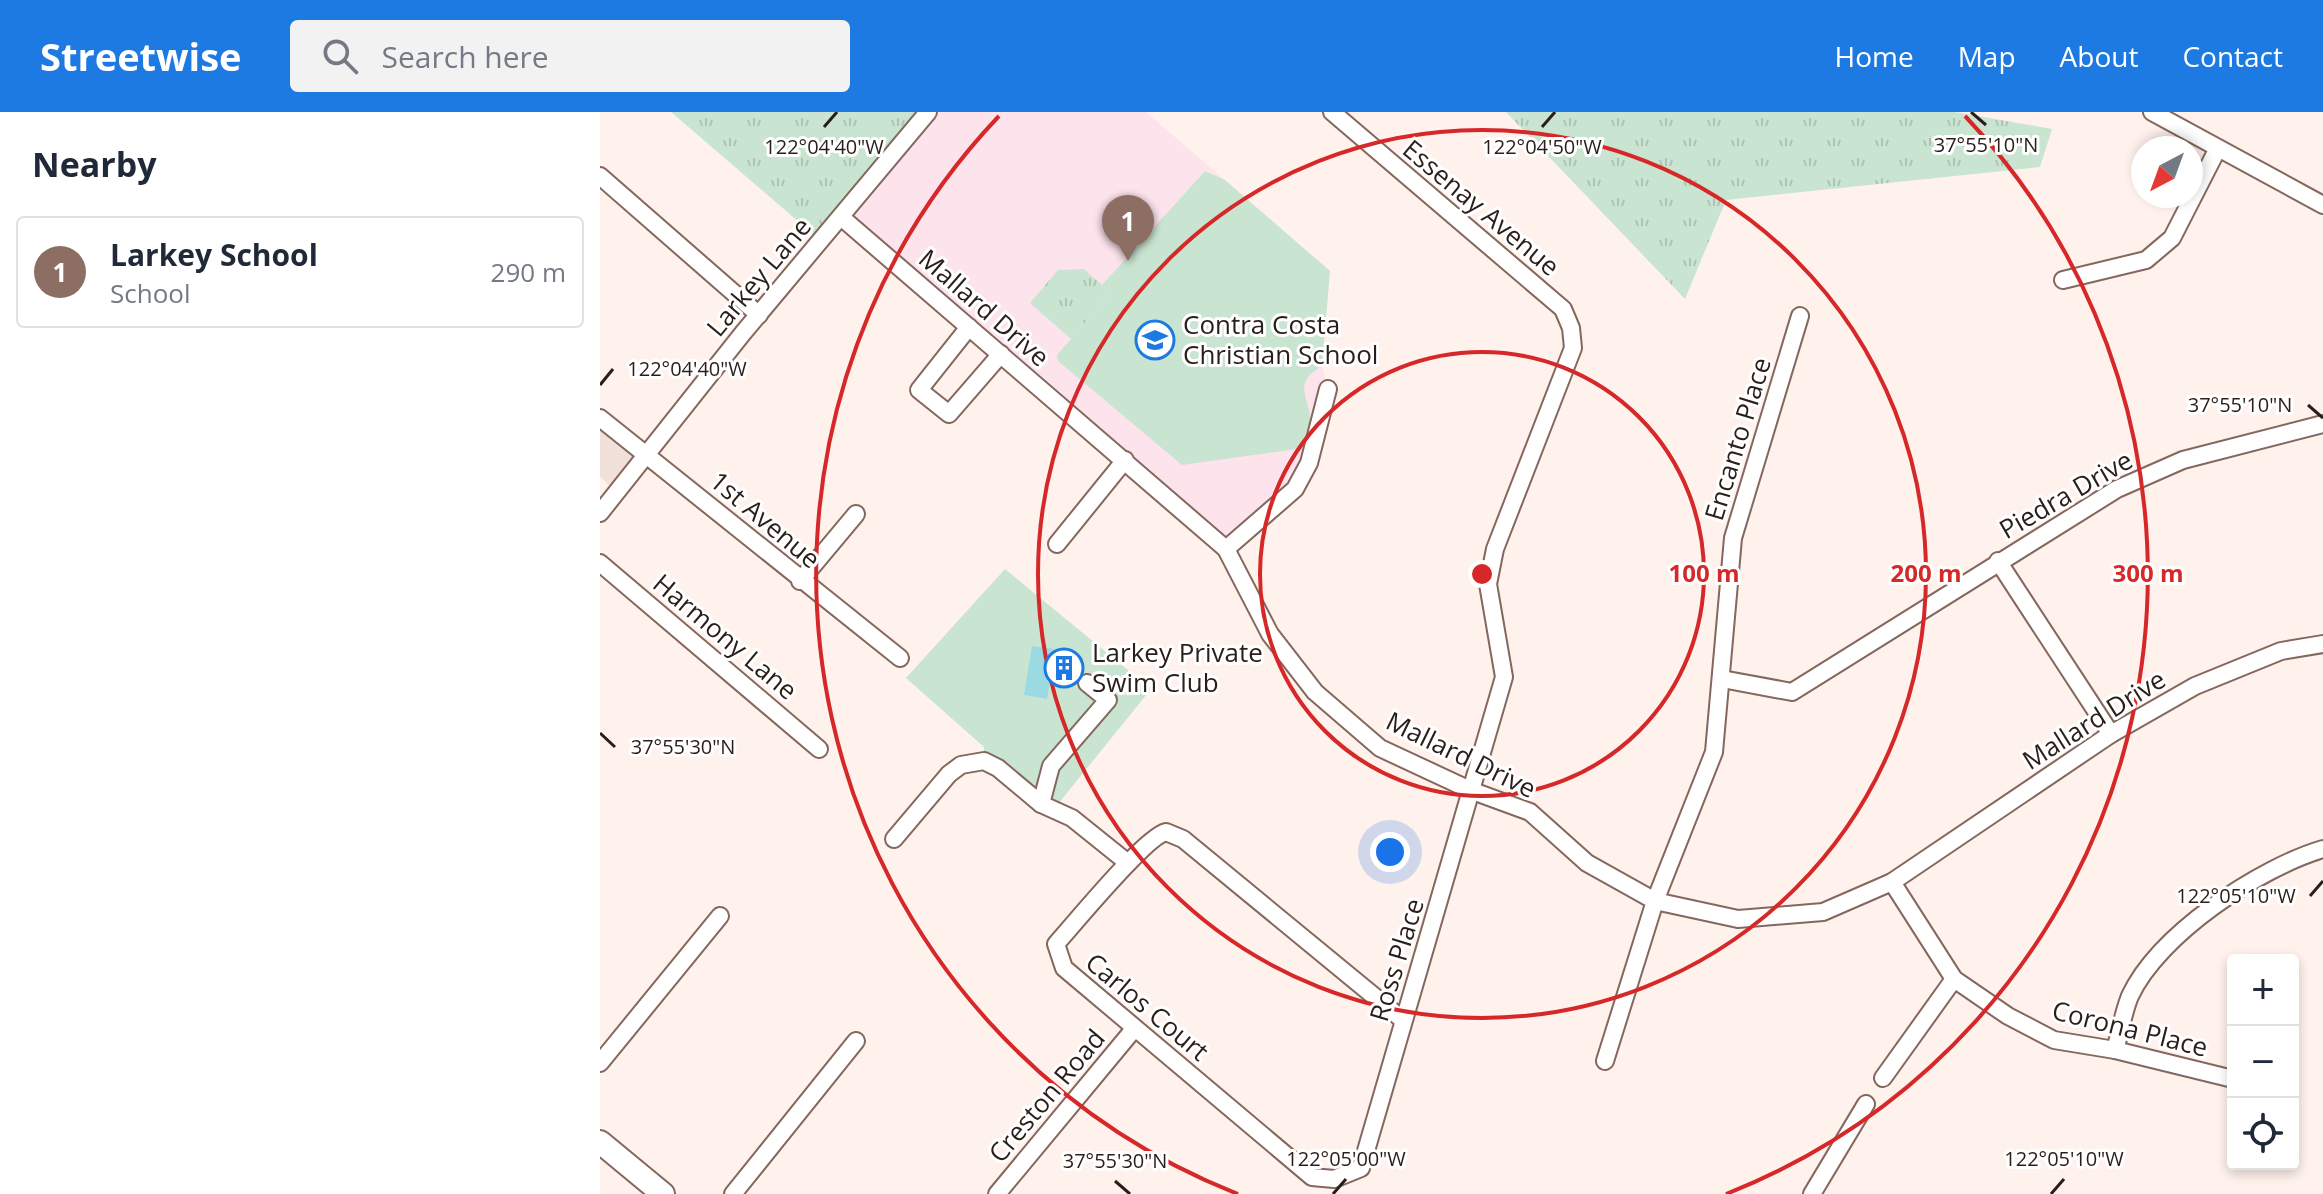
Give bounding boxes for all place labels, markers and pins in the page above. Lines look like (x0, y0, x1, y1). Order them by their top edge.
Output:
pin: 1 (1102, 195, 1154, 261)
place label: Contra Costa Christian School (1183, 306, 1378, 372)
school or university icon: Contra Costa Christian School (1134, 319, 1176, 361)
centre of rings (1468, 560, 1496, 588)
place label: Larkey Private Swim Club (1092, 634, 1263, 700)
building icon: Larkey Private Swim Club (1043, 647, 1085, 689)

